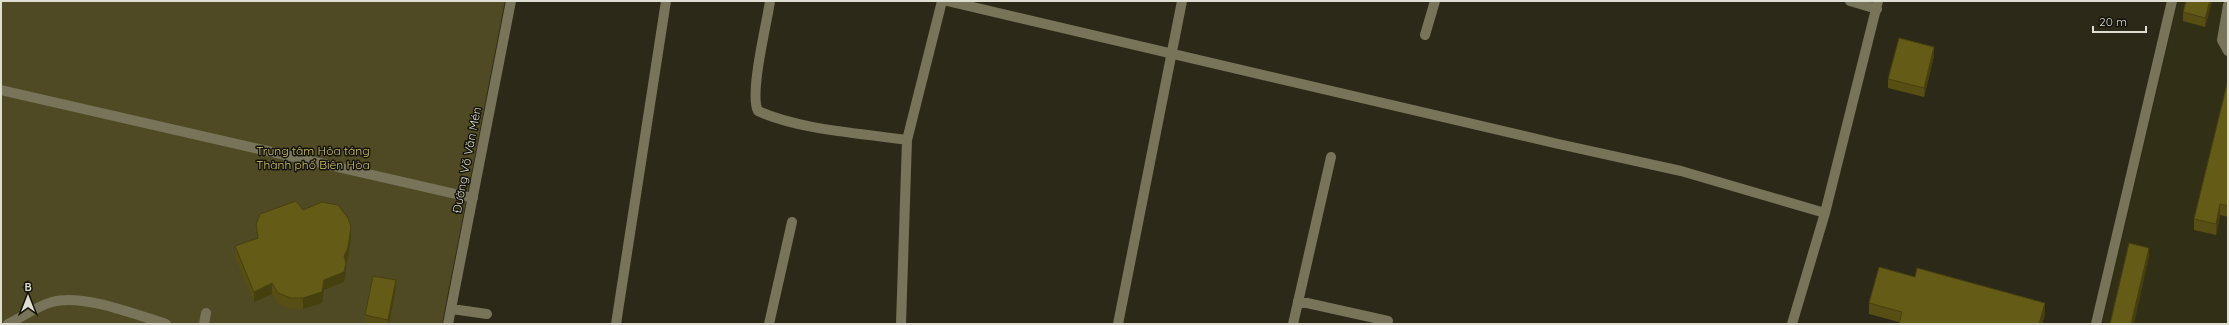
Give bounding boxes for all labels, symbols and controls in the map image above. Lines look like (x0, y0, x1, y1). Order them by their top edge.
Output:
scale bar (2093, 8, 2146, 34)
text: 20 m (2099, 14, 2127, 29)
street label: Đường Võ Văn Mén (449, 106, 484, 214)
park label: Trung tâm Hỏa táng Thành phố Biên Hòa (256, 143, 370, 172)
north arrow (8, 277, 48, 317)
text: B (24, 280, 32, 294)

